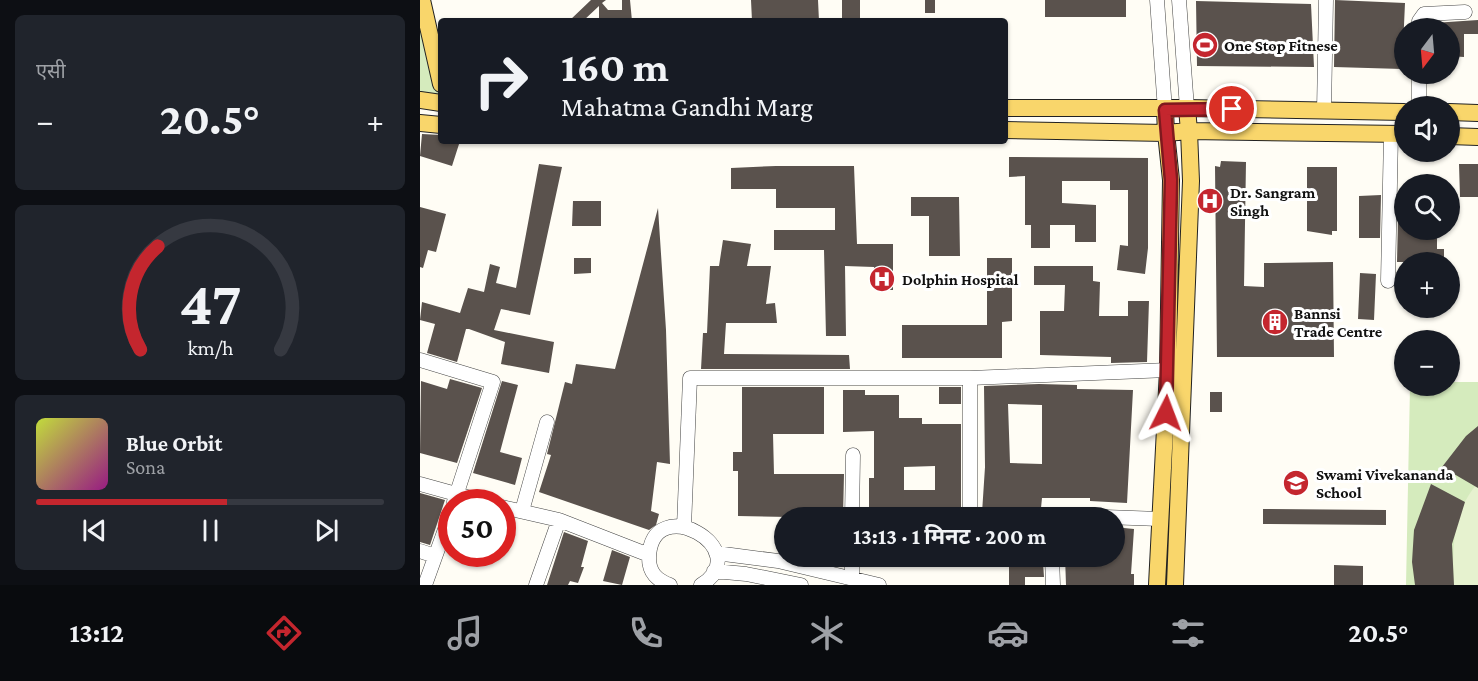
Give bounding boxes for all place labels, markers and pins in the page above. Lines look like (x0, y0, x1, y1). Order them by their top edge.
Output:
sports icon: One Stop Fitnese (1190, 30, 1220, 60)
place label: One Stop Fitnese (1224, 37, 1338, 54)
pin (1206, 83, 1257, 134)
place label: Dr. Sangram Singh (1230, 184, 1316, 219)
hospital icon: Dr. Sangram Singh (1195, 186, 1225, 216)
hospital icon: Dolphin Hospital (867, 264, 897, 294)
place label: Dolphin Hospital (902, 271, 1019, 288)
place label: Bannsi Trade Centre (1294, 305, 1383, 340)
building icon: Bannsi Trade Centre (1260, 307, 1290, 337)
place label: Swami Vivekananda School (1316, 466, 1454, 501)
school or university icon: Swami Vivekananda School (1281, 468, 1311, 498)

